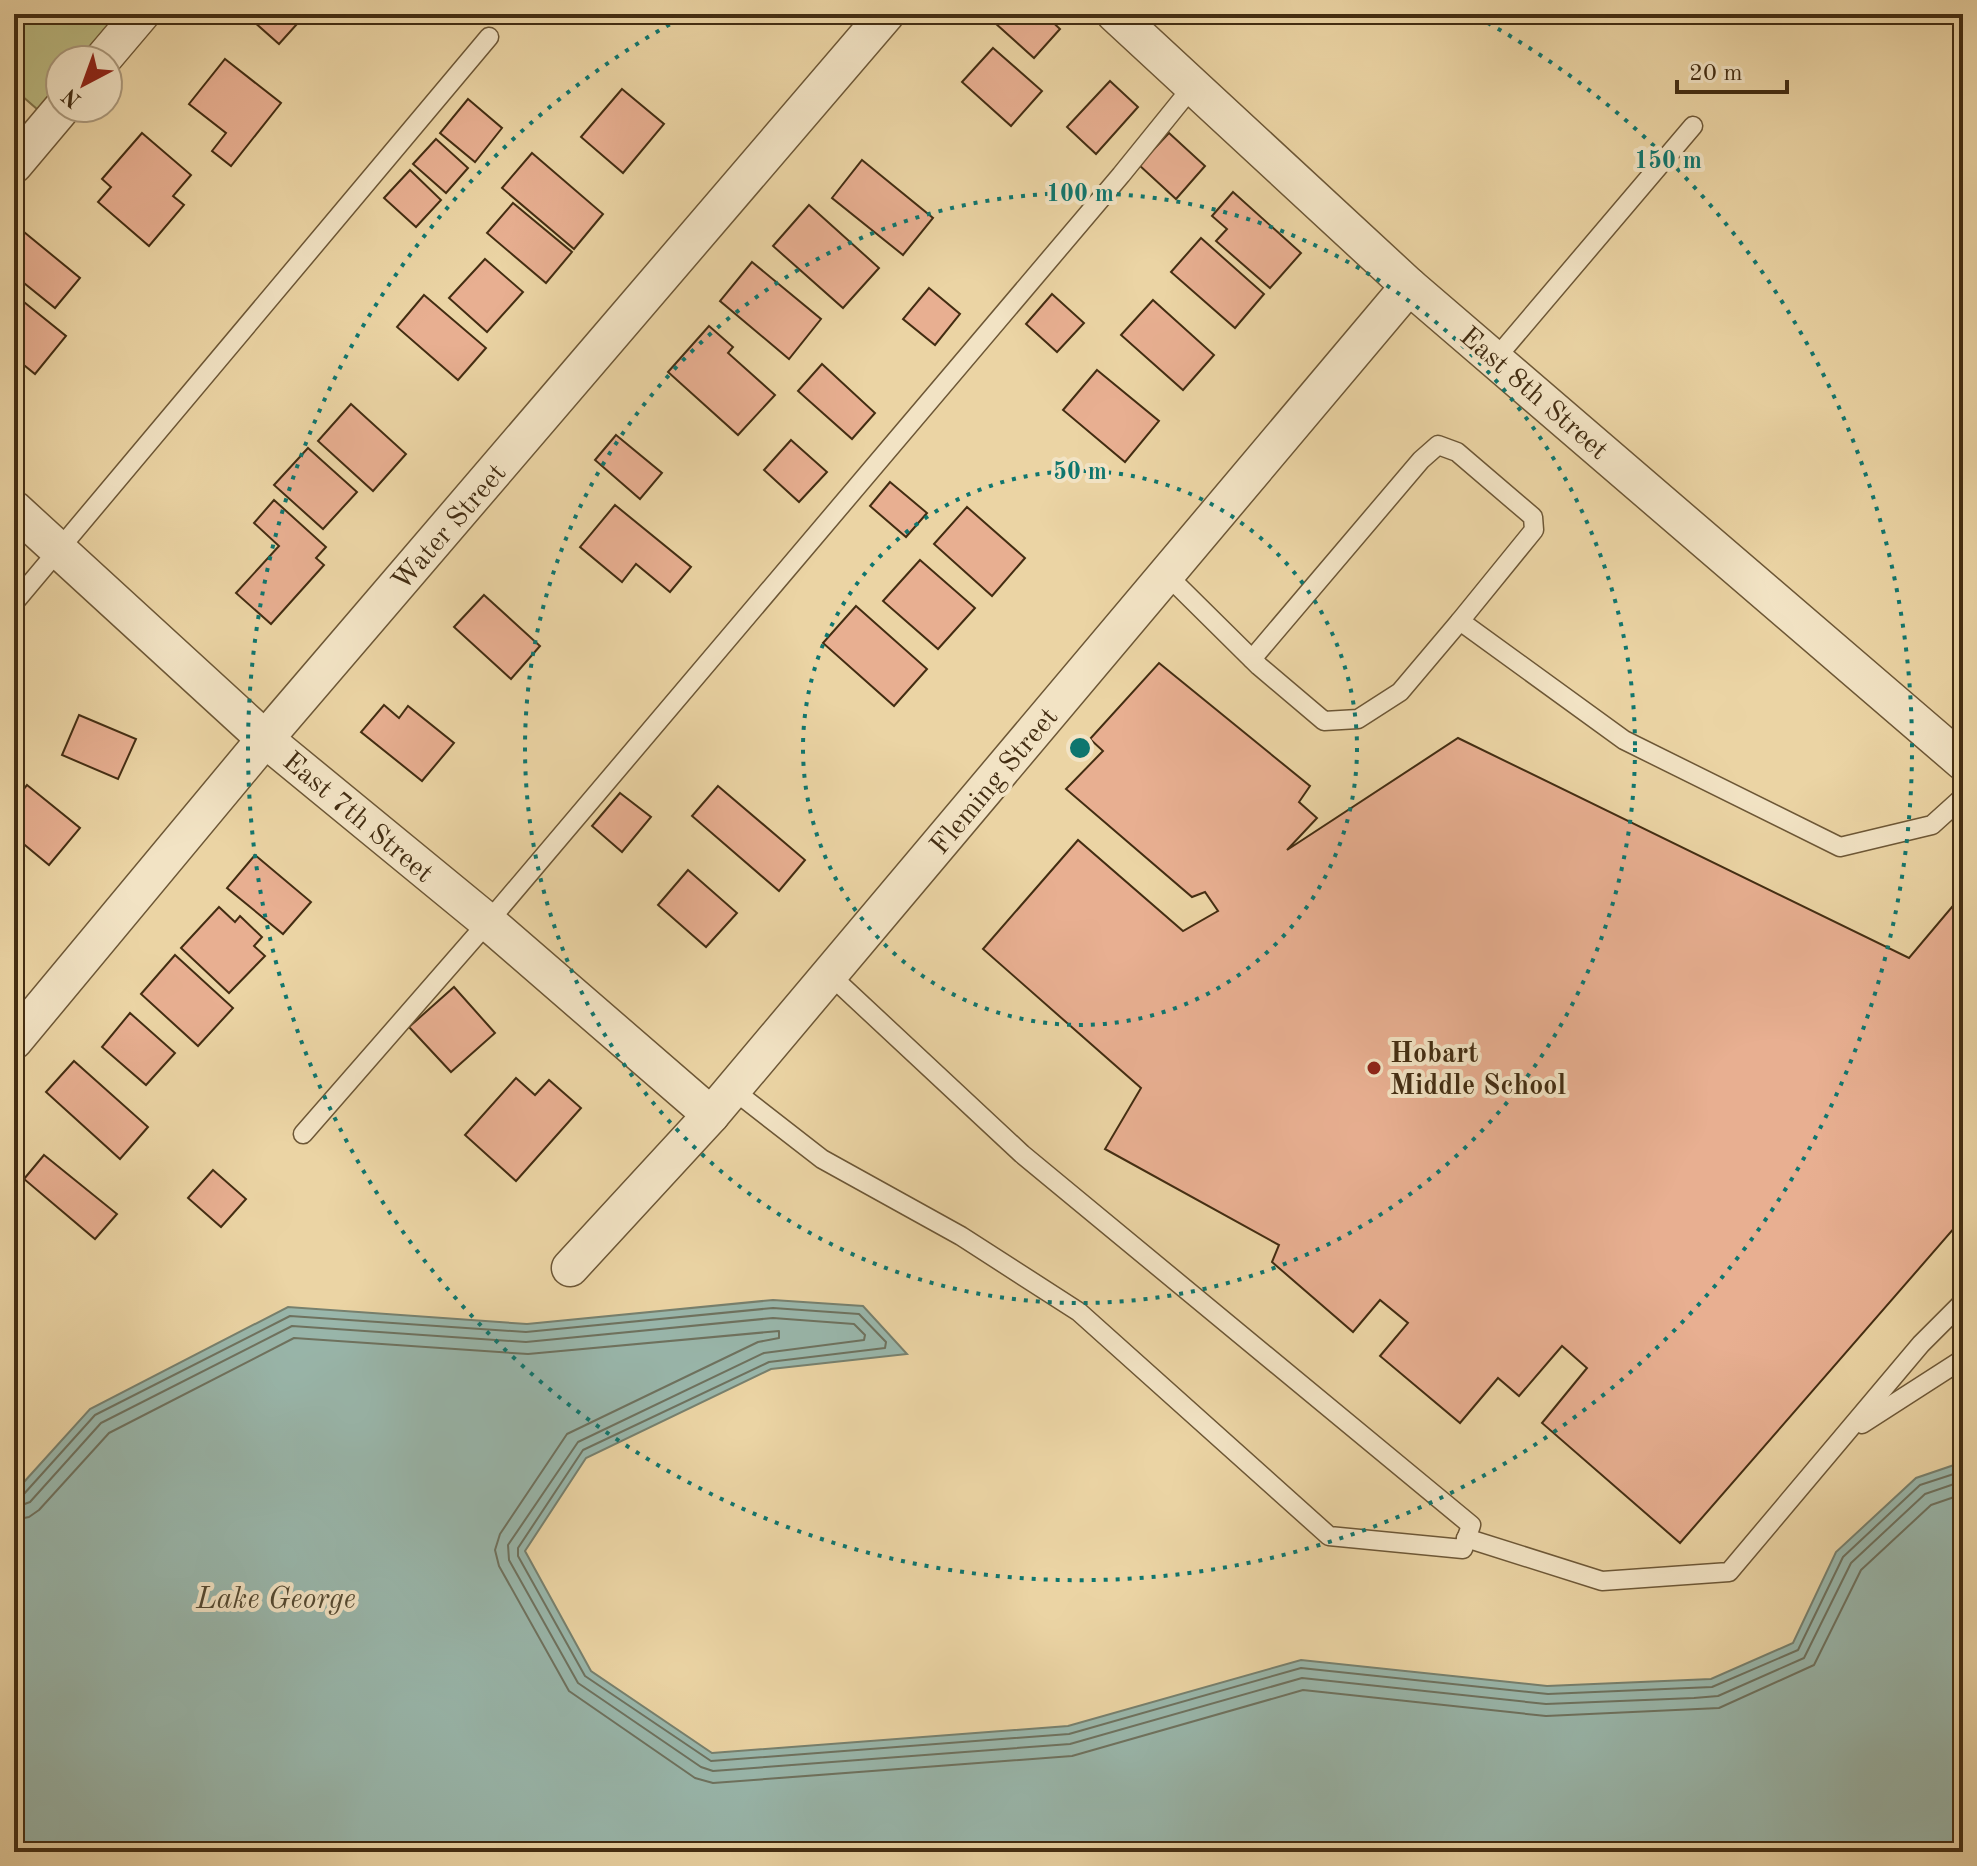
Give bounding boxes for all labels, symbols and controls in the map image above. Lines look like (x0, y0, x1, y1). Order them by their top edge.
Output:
north arrow (44, 44, 124, 124)
scale bar (1677, 44, 1787, 94)
text: 20 m (1689, 62, 1743, 86)
text: N (58, 84, 86, 111)
text: 150 m (1634, 149, 1702, 174)
text: 100 m (1046, 183, 1114, 207)
street label: East 8th Street (1454, 323, 1613, 466)
street label: Water Street (388, 459, 513, 597)
text: 50 m (1053, 460, 1107, 485)
street label: Fleming Street (926, 703, 1064, 860)
centre of rings (1066, 734, 1094, 762)
street label: East 7th Street (277, 748, 437, 889)
place label: Hobart Middle School (1390, 1041, 1566, 1101)
marker: Hobart Middle School (1365, 1059, 1383, 1077)
water label: Lake George (195, 1585, 356, 1615)

